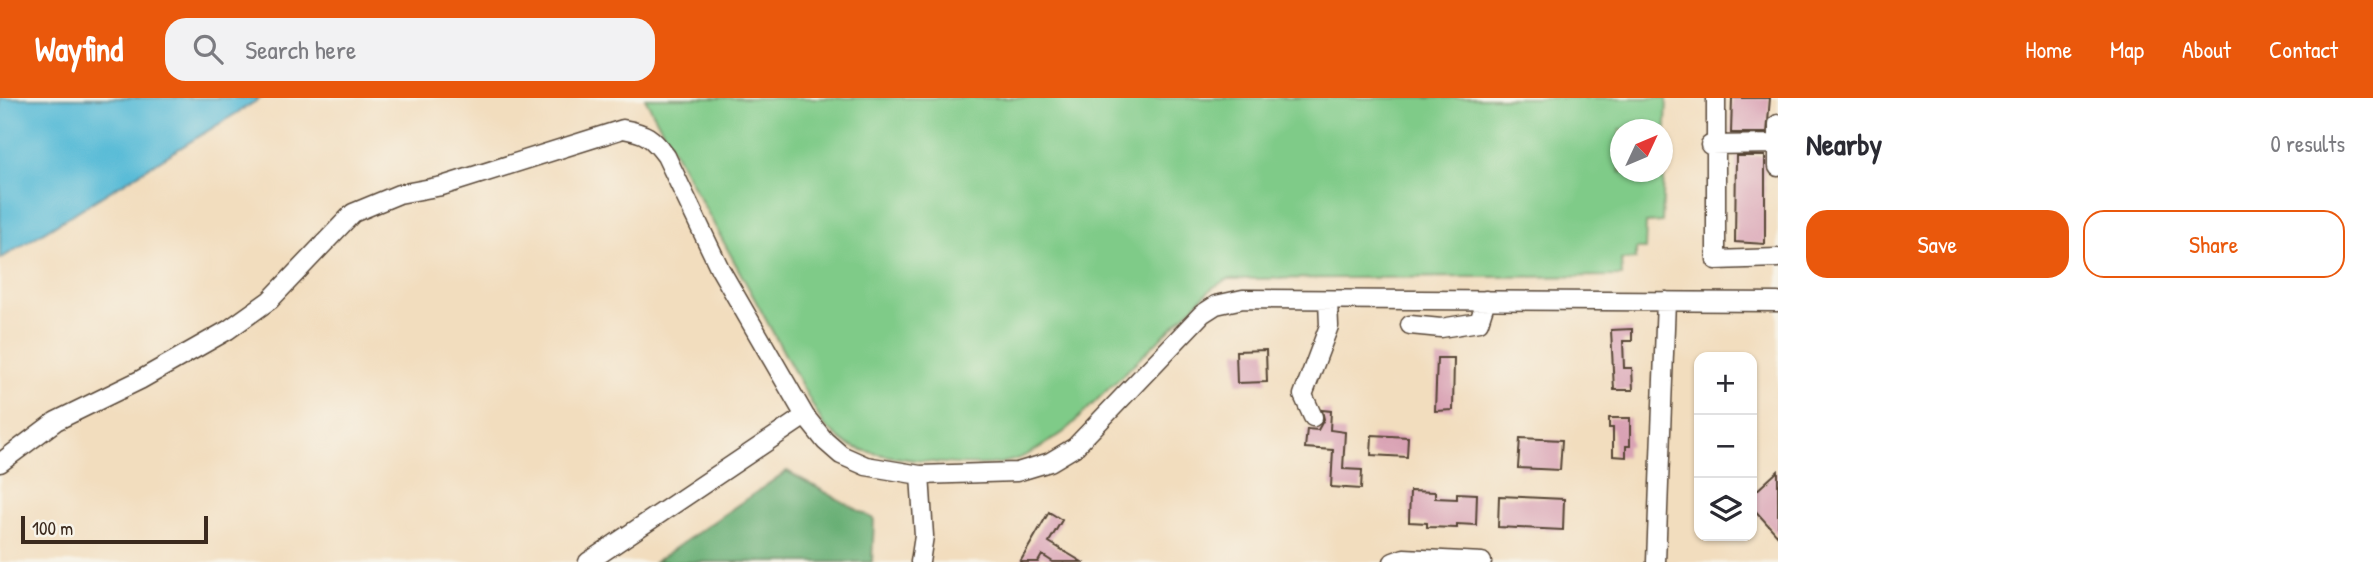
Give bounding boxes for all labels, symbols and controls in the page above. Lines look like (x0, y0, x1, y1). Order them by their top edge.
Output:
search box (165, 18, 655, 81)
text: Wayfind (35, 27, 123, 71)
icon: search (189, 30, 227, 68)
text: Search here (245, 32, 356, 67)
text: Home (2025, 33, 2072, 65)
text: Map (2110, 33, 2144, 65)
text: About (2182, 33, 2231, 65)
text: Contact (2269, 33, 2338, 65)
north arrow (1610, 119, 1673, 182)
text: Nearby (1806, 124, 1882, 164)
text: 0 results (2270, 128, 2345, 159)
button: Save (1806, 210, 2069, 278)
button: Share (2083, 210, 2345, 278)
map controls (1694, 352, 1757, 541)
button: + (1694, 352, 1757, 415)
button: − (1694, 415, 1757, 478)
button: layers (1694, 478, 1757, 541)
scale bar (21, 513, 208, 545)
text: 100 m (32, 515, 73, 541)

